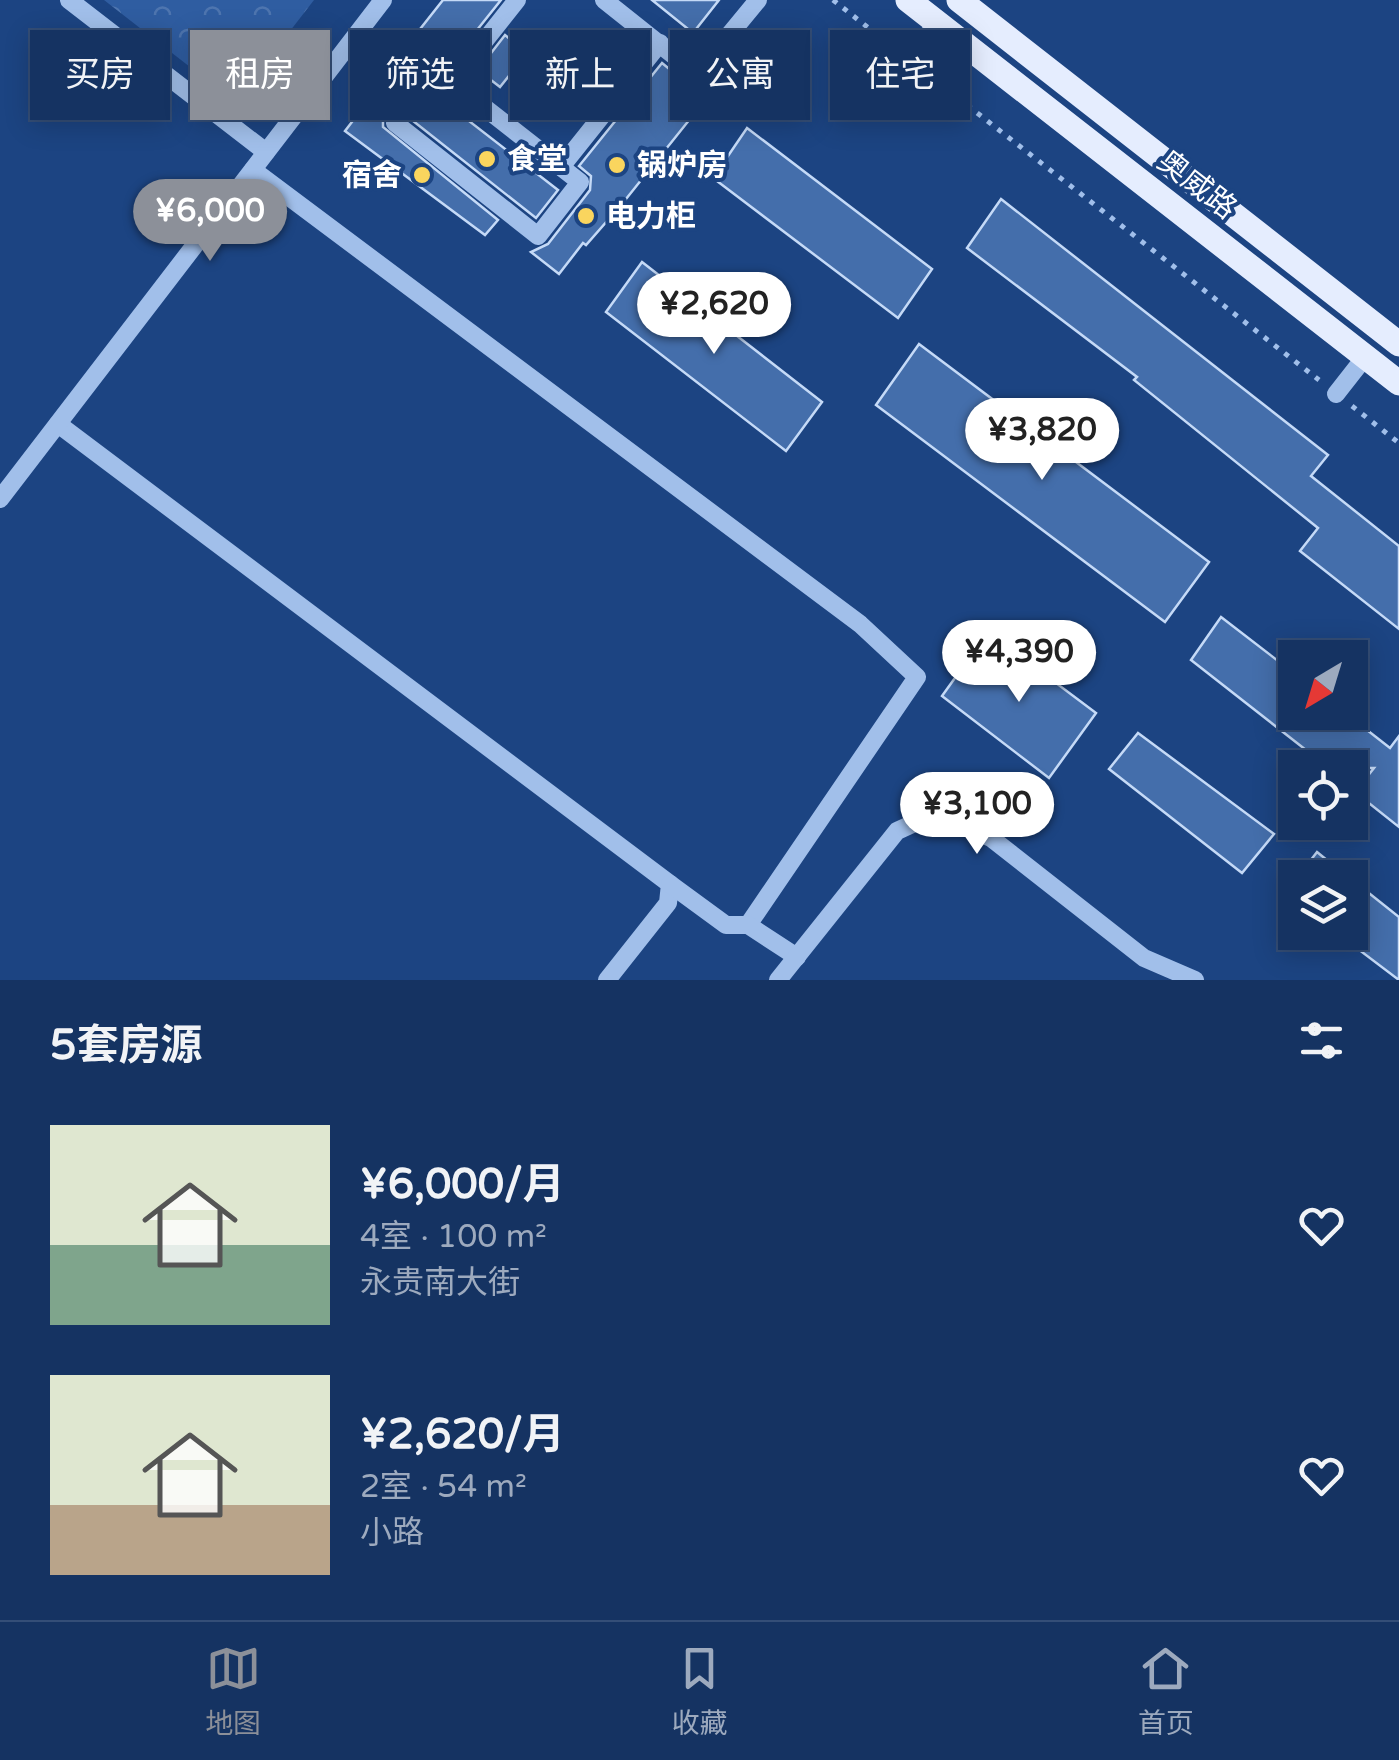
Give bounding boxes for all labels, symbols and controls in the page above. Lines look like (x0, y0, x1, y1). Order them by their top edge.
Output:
chip: 买房 (30, 30, 170, 120)
chip: 租房 (190, 30, 330, 120)
chip: 筛选 (350, 30, 490, 120)
chip: 新上 (510, 30, 650, 120)
chip: 公寓 (670, 30, 810, 120)
chip: 住宅 (830, 30, 970, 120)
place label: 食堂 (507, 141, 567, 178)
street label: 奥威路 (1150, 143, 1244, 227)
place label: 锅炉房 (637, 147, 727, 184)
marker: 食堂 (476, 148, 498, 170)
marker: 锅炉房 (606, 154, 628, 176)
place label: 宿舍 (342, 157, 402, 194)
marker: 宿舍 (411, 164, 433, 186)
pin: ¥6,000 (129, 179, 291, 264)
text: ¥6,000 (155, 192, 265, 230)
place label: 电力柜 (606, 198, 696, 235)
marker: 电力柜 (575, 205, 597, 227)
pin: ¥2,620 (633, 272, 795, 357)
text: ¥2,620 (659, 285, 769, 323)
pin: ¥3,820 (961, 398, 1123, 483)
text: ¥3,820 (987, 411, 1097, 449)
pin: ¥4,390 (938, 620, 1100, 705)
text: ¥4,390 (964, 633, 1074, 671)
north arrow (1278, 640, 1368, 730)
map controls (1278, 640, 1368, 950)
button: locate (1278, 750, 1368, 840)
pin: ¥3,100 (896, 772, 1058, 857)
text: ¥3,100 (922, 785, 1032, 823)
button: layers (1278, 860, 1368, 950)
icon: filters (1294, 1013, 1349, 1068)
text: 5套房源 (50, 1020, 202, 1071)
text: ¥6,000/月 (360, 1159, 565, 1210)
icon: home (130, 1165, 250, 1285)
icon: heart (1294, 1198, 1349, 1253)
text: 4室 · 100 m² (360, 1218, 547, 1256)
text: 永贵南大街 (360, 1264, 520, 1302)
text: ¥2,620/月 (360, 1409, 565, 1460)
icon: home (130, 1415, 250, 1535)
icon: heart (1294, 1448, 1349, 1503)
text: 2室 · 54 m² (360, 1468, 527, 1506)
text: 小路 (360, 1514, 424, 1552)
tab: 地图 (205, 1641, 261, 1741)
tab: 收藏 (671, 1641, 728, 1741)
tab: 首页 (1138, 1641, 1194, 1741)

